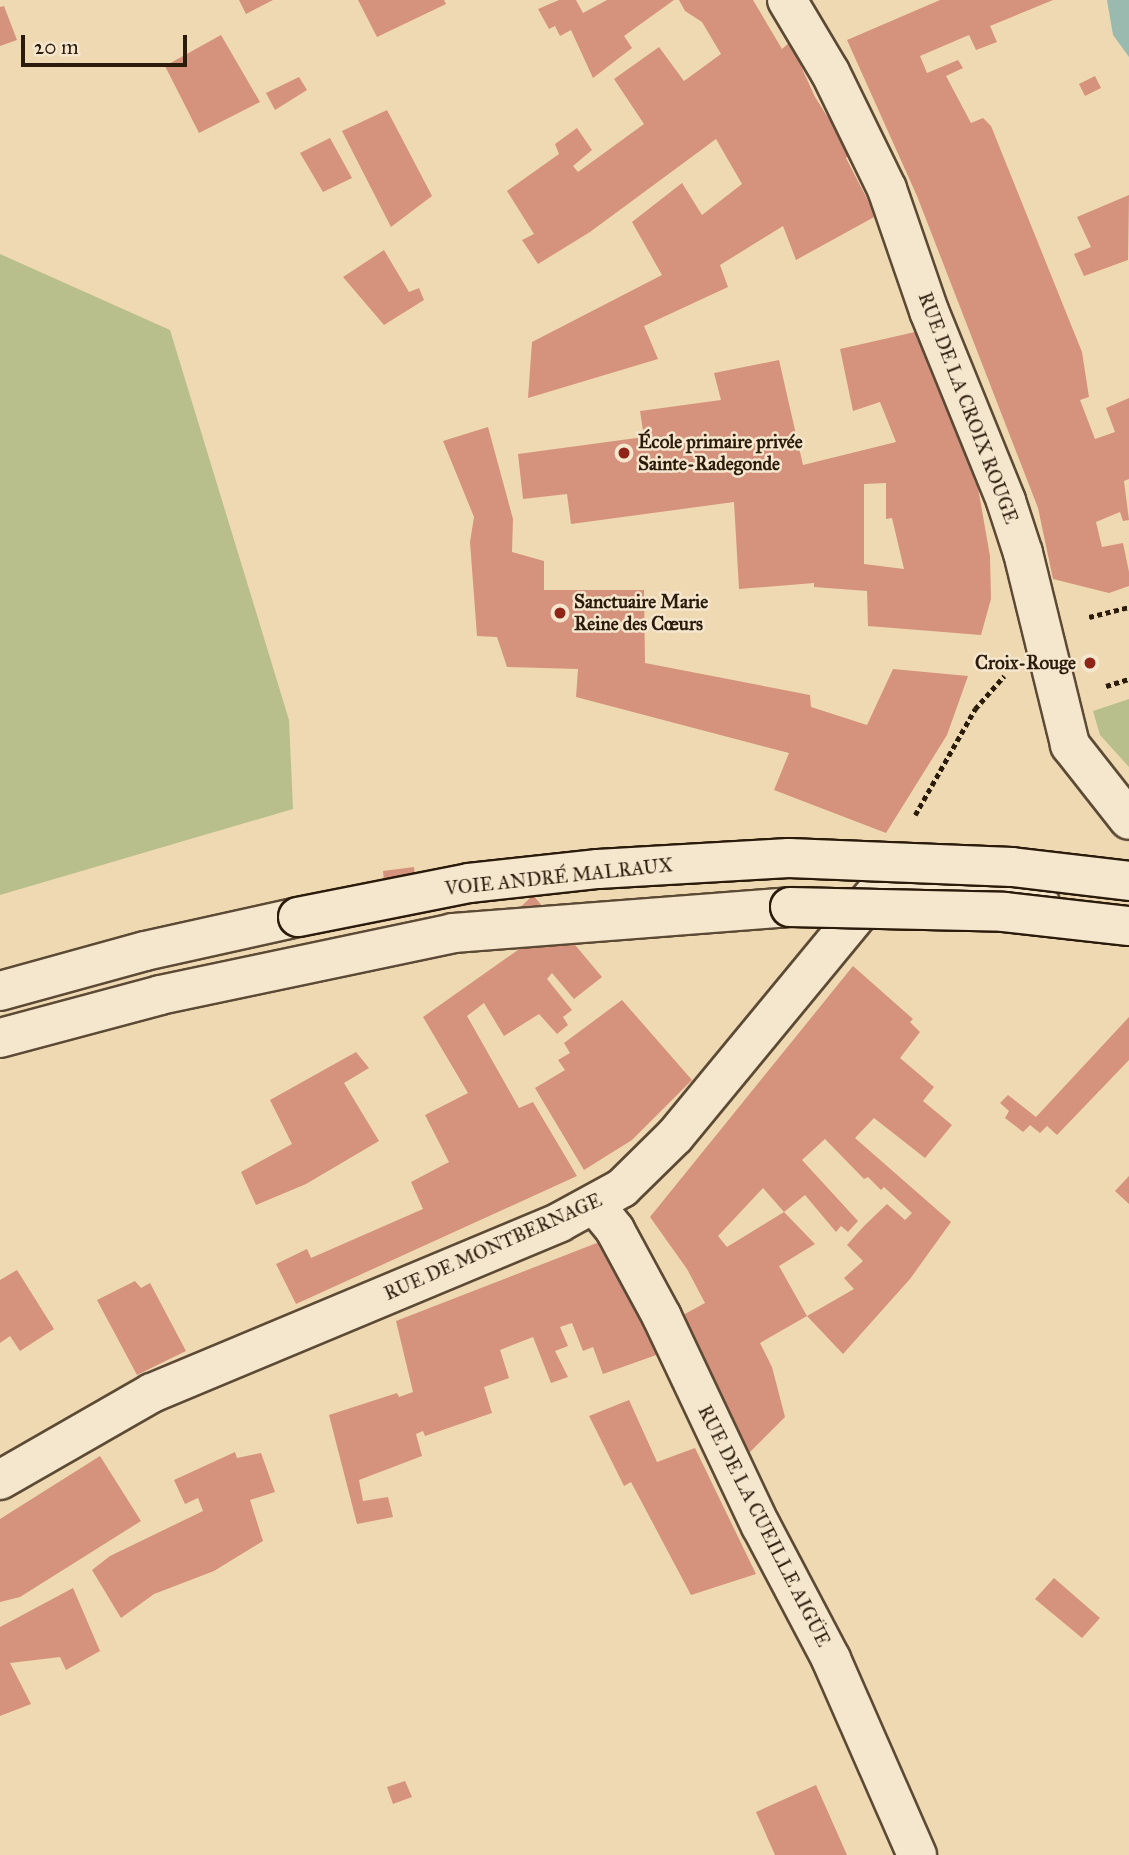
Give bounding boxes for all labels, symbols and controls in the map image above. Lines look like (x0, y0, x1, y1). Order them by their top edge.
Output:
scale bar (24, 21, 191, 65)
text: 20 m (34, 34, 79, 60)
street label: RUE DE LA CROIX ROUGE (913, 289, 1023, 527)
place label: École primaire privée Sainte-Radegonde (638, 431, 803, 475)
marker: École primaire privée Sainte-Radegonde (616, 445, 632, 461)
place label: Sanctuaire Marie Reine des Cœurs (574, 591, 708, 635)
marker: Sanctuaire Marie Reine des Cœurs (552, 605, 568, 621)
place label: Croix-Rouge (975, 652, 1076, 674)
marker: Croix-Rouge (1082, 655, 1098, 671)
street label: VOIE ANDRÉ MALRAUX (444, 854, 674, 900)
street label: RUE DE MONTBERNAGE (381, 1189, 605, 1305)
street label: RUE DE LA CUEILLE AIGÜE (693, 1401, 835, 1651)

